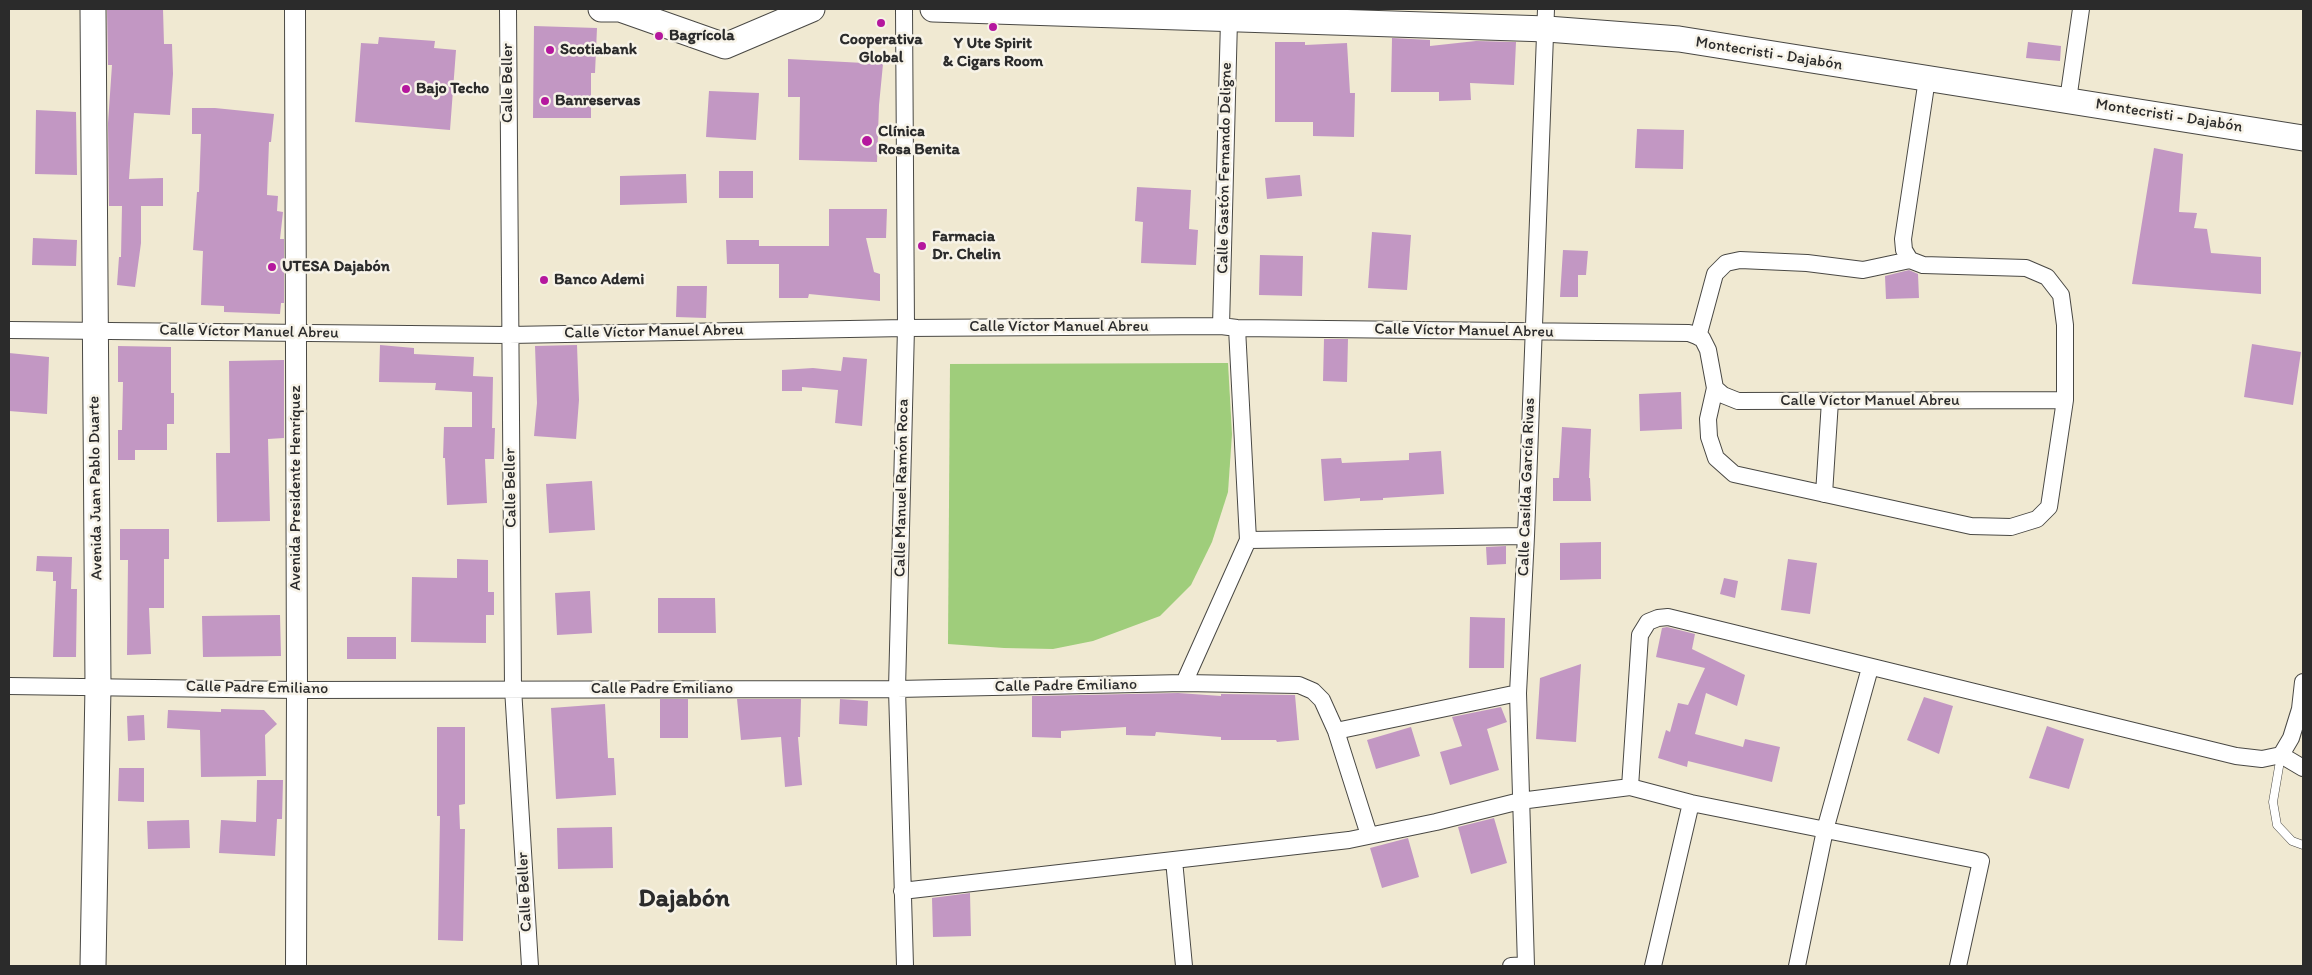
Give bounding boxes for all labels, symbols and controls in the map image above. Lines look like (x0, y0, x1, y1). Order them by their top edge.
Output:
marker: Cooperativa Global (875, 17, 887, 29)
marker: Y Ute Spirit & Cigars Room (987, 21, 999, 33)
place label: Bagrícola (669, 26, 734, 46)
marker: Bagrícola (653, 30, 665, 42)
place label: Cooperativa Global (840, 30, 922, 68)
street label: Montecristi - Dajabón (1694, 33, 1844, 75)
place label: Y Ute Spirit & Cigars Room (943, 34, 1043, 72)
place label: Scotiabank (560, 40, 637, 60)
street label: Calle Beller (498, 43, 518, 123)
marker: Scotiabank (544, 44, 556, 56)
street label: Calle Gastón Fernando Deligne (1214, 62, 1236, 274)
place label: Bajo Techo (416, 79, 489, 99)
marker: Bajo Techo (400, 83, 412, 95)
place label: Banreservas (555, 91, 641, 111)
marker: Banreservas (539, 95, 551, 107)
street label: Montecristi - Dajabón (2094, 95, 2244, 137)
place label: Clínica Rosa Benita (878, 122, 960, 160)
marker: Clínica Rosa Benita (860, 134, 874, 148)
place label: Farmacia Dr. Chelin (932, 227, 1001, 265)
marker: Farmacia Dr. Chelin (916, 240, 928, 252)
place label: UTESA Dajabón (282, 257, 390, 277)
marker: UTESA Dajabón (266, 261, 278, 273)
place label: Banco Ademi (554, 270, 644, 290)
marker: Banco Ademi (538, 274, 550, 286)
street label: Calle Víctor Manuel Abreu (969, 317, 1149, 337)
street label: Calle Víctor Manuel Abreu (1374, 320, 1554, 342)
street label: Calle Víctor Manuel Abreu (159, 321, 339, 343)
street label: Calle Víctor Manuel Abreu (564, 321, 744, 343)
street label: Avenida Presidente Henríquez (286, 385, 306, 591)
street label: Calle Víctor Manuel Abreu (1780, 391, 1960, 411)
street label: Avenida Juan Pablo Duarte (85, 396, 107, 580)
street label: Calle Casilda García Rivas (1514, 397, 1540, 577)
street label: Calle Manuel Ramón Roca (891, 399, 913, 577)
street label: Calle Beller (501, 448, 521, 528)
street label: Calle Padre Emiliano (995, 675, 1137, 697)
street label: Calle Padre Emiliano (186, 677, 328, 699)
street label: Calle Padre Emiliano (591, 679, 733, 699)
street label: Calle Beller (513, 852, 537, 932)
district label: Dajabón (638, 883, 730, 915)

